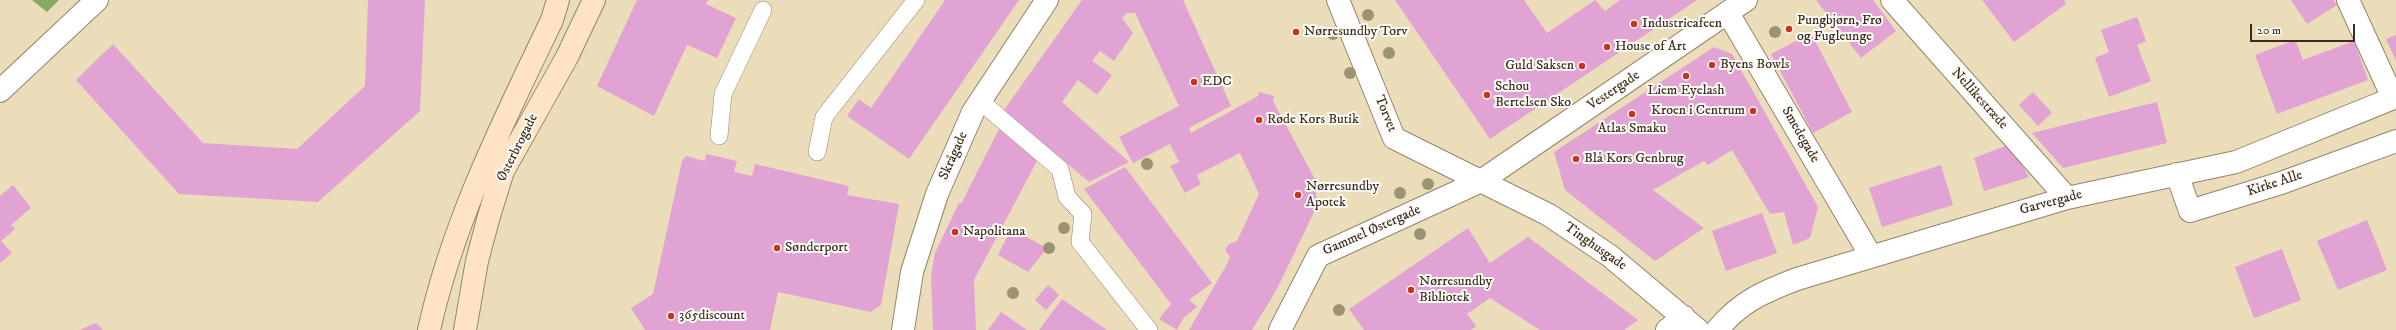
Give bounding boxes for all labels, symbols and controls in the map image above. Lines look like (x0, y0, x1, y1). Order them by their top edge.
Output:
place label: Pungbjørn, Frø og Fugleunge (1797, 13, 1882, 46)
place label: Industricafeen (1642, 16, 1722, 32)
scale bar (2252, 16, 2357, 42)
marker: Industricafeen (1629, 19, 1639, 29)
text: 20 m (2257, 23, 2281, 38)
place label: Nørresundby Torv (1304, 24, 1408, 40)
marker: Pungbjørn, Frø og Fugleunge (1784, 24, 1794, 34)
marker: Nørresundby Torv (1291, 27, 1301, 37)
place label: House of Art (1615, 39, 1686, 55)
marker: House of Art (1602, 42, 1612, 52)
place label: Byens Bowls (1720, 57, 1790, 73)
place label: Guld Saksen (1505, 58, 1574, 74)
marker: Byens Bowls (1707, 60, 1717, 70)
marker: Guld Saksen (1577, 61, 1587, 71)
street label: Nellikestræde (1947, 65, 2011, 133)
street label: Vestergade (1585, 67, 1643, 115)
marker: Liem Eyelash (1681, 71, 1691, 81)
place label: EDC (1202, 74, 1232, 90)
marker: EDC (1189, 77, 1199, 87)
place label: Schou Bertelsen Sko (1495, 79, 1571, 112)
place label: Liem Eyelash (1647, 83, 1725, 99)
marker: Schou Bertelsen Sko (1482, 90, 1492, 100)
street label: Torvet (1370, 93, 1400, 135)
place label: Kroen i Centrum (1651, 103, 1745, 119)
street label: Smedegade (1777, 104, 1823, 166)
marker: Kroen i Centrum (1748, 106, 1758, 116)
marker: Atlas Smaku (1627, 109, 1637, 119)
street label: Østerbrogade (494, 111, 542, 185)
place label: Røde Kors Butik (1267, 112, 1359, 128)
marker: Røde Kors Butik (1254, 115, 1264, 125)
place label: Atlas Smaku (1598, 121, 1666, 137)
street label: Skrågade (936, 129, 972, 183)
place label: Blå Kors Genbrug (1584, 151, 1683, 167)
marker: Blå Kors Genbrug (1571, 154, 1581, 164)
street label: Kirke Alle (2245, 167, 2305, 201)
place label: Nørresundby Apotek (1306, 179, 1379, 212)
street label: Garvergade (2018, 187, 2084, 219)
marker: Nørresundby Apotek (1293, 190, 1303, 200)
street label: Gammel Østergade (1320, 202, 1424, 260)
street label: Tinghusgade (1560, 219, 1630, 275)
place label: Napolitana (963, 224, 1025, 240)
marker: Napolitana (950, 227, 960, 237)
place label: Sønderport (785, 240, 848, 256)
marker: Sønderport (772, 243, 782, 253)
place label: Nørresundby Bibliotek (1419, 274, 1492, 306)
marker: Nørresundby Bibliotek (1406, 285, 1416, 295)
place label: 365discount (679, 308, 745, 324)
marker: 365discount (666, 311, 676, 321)

